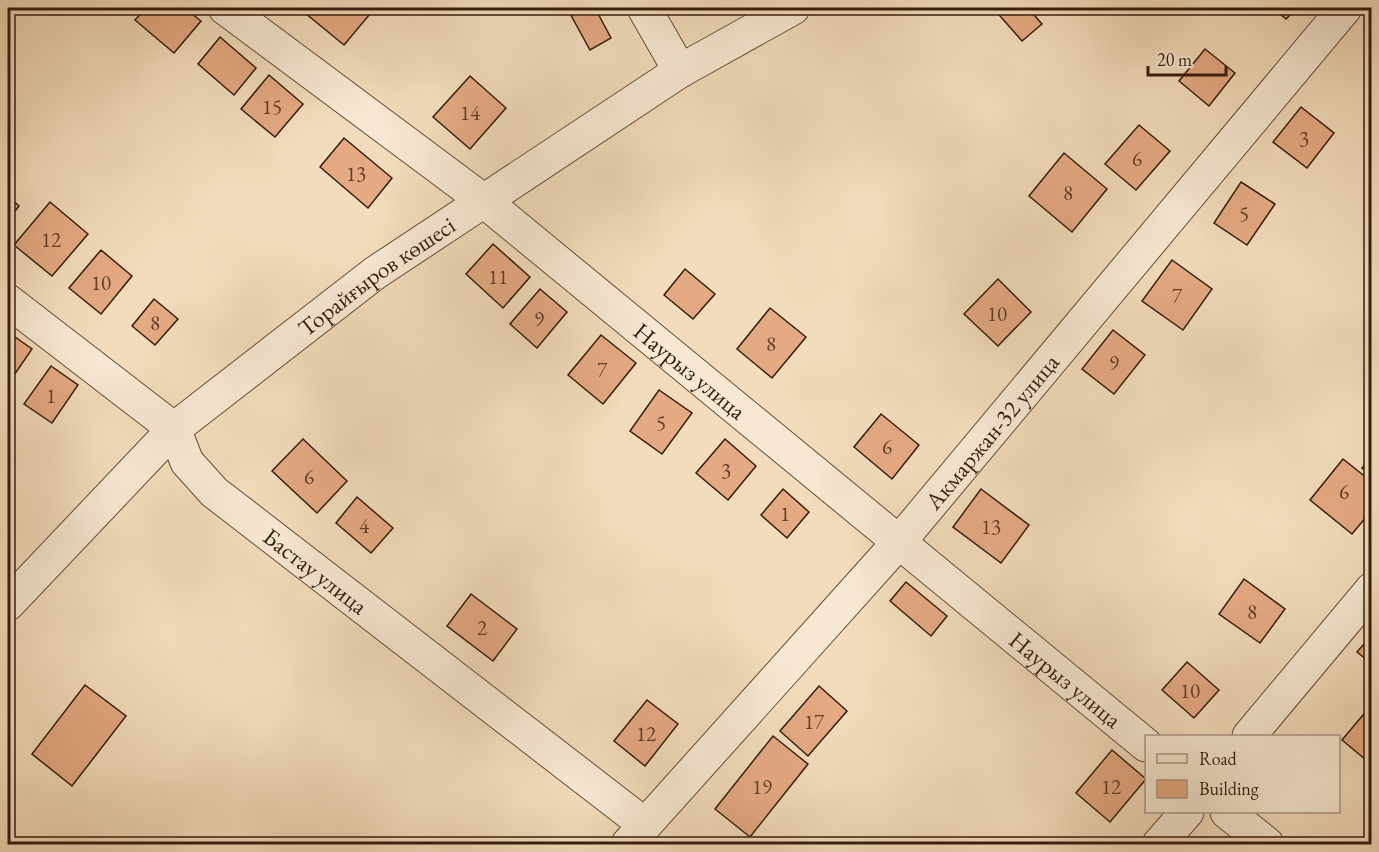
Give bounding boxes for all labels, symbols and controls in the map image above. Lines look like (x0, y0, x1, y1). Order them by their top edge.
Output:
scale bar (1148, 39, 1226, 77)
text: 20 m (1157, 48, 1192, 71)
house number: 15 (262, 93, 282, 120)
house number: 14 (460, 99, 481, 126)
house number: 3 (1299, 125, 1309, 152)
house number: 6 (1132, 145, 1142, 172)
house number: 13 (346, 160, 366, 187)
house number: 8 (1063, 179, 1073, 206)
house number: 5 (1239, 200, 1249, 227)
street label: Торайғыров көшесі (291, 209, 461, 343)
house number: 12 (41, 226, 61, 253)
house number: 11 (488, 263, 508, 290)
house number: 10 (91, 269, 111, 296)
house number: 7 (1172, 282, 1183, 309)
house number: 10 (987, 300, 1007, 327)
house number: 9 (534, 305, 544, 332)
house number: 8 (150, 309, 160, 336)
street label: Наурыз улица (628, 315, 753, 426)
house number: 8 (766, 330, 776, 357)
street label: Акмаржан-32 улица (917, 347, 1066, 516)
house number: 9 (1109, 349, 1119, 376)
house number: 7 (597, 356, 608, 383)
house number: 1 (46, 382, 56, 409)
house number: 5 (656, 409, 666, 436)
house number: 6 (882, 433, 892, 460)
house number: 3 (721, 457, 731, 484)
house number: 6 (304, 463, 314, 490)
house number: 6 (1339, 478, 1349, 505)
house number: 1 (780, 500, 790, 527)
house number: 4 (359, 512, 370, 539)
house number: 13 (981, 513, 1001, 540)
street label: Бастау улица (257, 520, 375, 621)
house number: 8 (1247, 598, 1257, 625)
house number: 2 (477, 614, 487, 641)
street label: Наурыз улица (1003, 624, 1129, 735)
house number: 10 (1180, 677, 1200, 704)
house number: 17 (804, 708, 825, 735)
house number: 12 (636, 720, 656, 747)
legend (1145, 735, 1340, 813)
text: Road (1199, 747, 1238, 770)
house number: 19 (752, 773, 772, 800)
house number: 12 (1101, 773, 1121, 800)
text: Building (1199, 777, 1259, 800)

